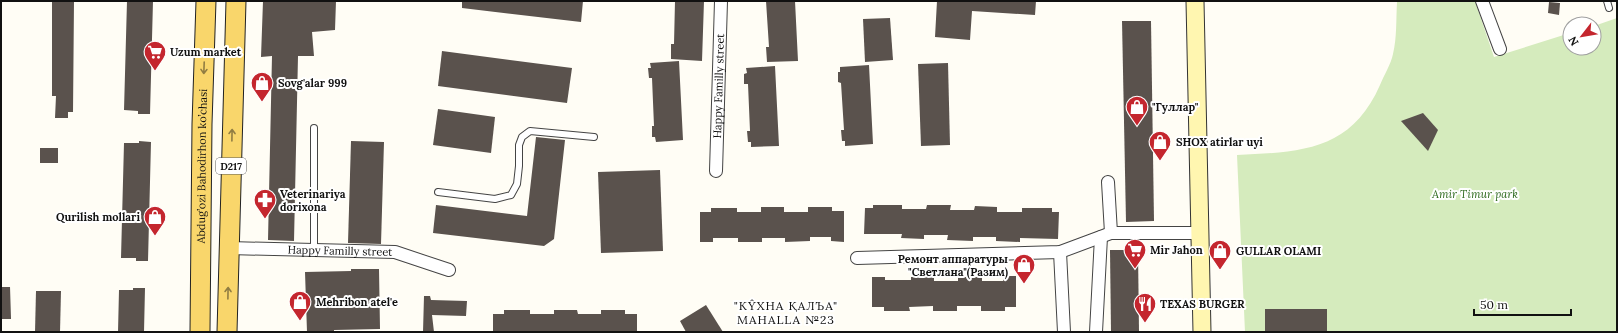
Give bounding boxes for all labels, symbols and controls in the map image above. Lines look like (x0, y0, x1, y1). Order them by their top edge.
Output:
north arrow (1562, 16, 1602, 56)
street label: Happy Familly street (710, 33, 727, 139)
text: N (1565, 33, 1582, 48)
supermarket icon: Uzum market (142, 39, 168, 72)
place label: Uzum market (170, 45, 242, 59)
one-way arrow (200, 61, 207, 74)
shop icon: Sovg'alar 999 (249, 70, 275, 103)
place label: Sovg'alar 999 (278, 76, 347, 90)
street label: Abdug’ozi Bahodirhon ko’chasi (194, 88, 210, 244)
shop icon: "Гуллар" (1124, 94, 1150, 127)
place label: "Гуллар" (1152, 100, 1199, 114)
one-way arrow (228, 129, 236, 142)
shop icon: SHOX atirlar uyi (1147, 129, 1173, 162)
place label: SHOX atirlar uyi (1176, 135, 1263, 149)
road number: D217 (216, 158, 246, 174)
pharmacy icon: Veterinariya dorixona (252, 187, 278, 220)
place label: Veterinariya dorixona (280, 187, 346, 214)
park label: Amir Timur park (1431, 187, 1518, 201)
shop icon: Qurilish mollari (142, 204, 168, 237)
place label: Qurilish mollari (56, 210, 140, 224)
supermarket icon: Mir Jahon (1122, 237, 1148, 270)
shop icon: GULLAR OLAMI (1207, 238, 1233, 271)
street label: Happy Familly street (287, 242, 393, 259)
place label: Mir Jahon (1150, 243, 1203, 257)
place label: GULLAR OLAMI (1236, 244, 1321, 258)
place label: Ремонт аппаратуры "Светлана"(Разим) (898, 252, 1008, 280)
shop icon: Ремонт аппаратуры "Светлана"(Разим) (1011, 252, 1037, 285)
one-way arrow (224, 287, 232, 300)
shop icon: Mehribon atel'e (287, 289, 313, 322)
restaurant icon: TEXAS BURGER (1132, 291, 1158, 324)
scale bar (1474, 291, 1571, 317)
place label: Mehribon atel'e (316, 295, 398, 309)
place label: TEXAS BURGER (1160, 297, 1245, 311)
text: 50 m (1480, 297, 1508, 312)
district label: "KŶХНА ҚАЛЪА" MAHALLA №23 (734, 298, 838, 327)

